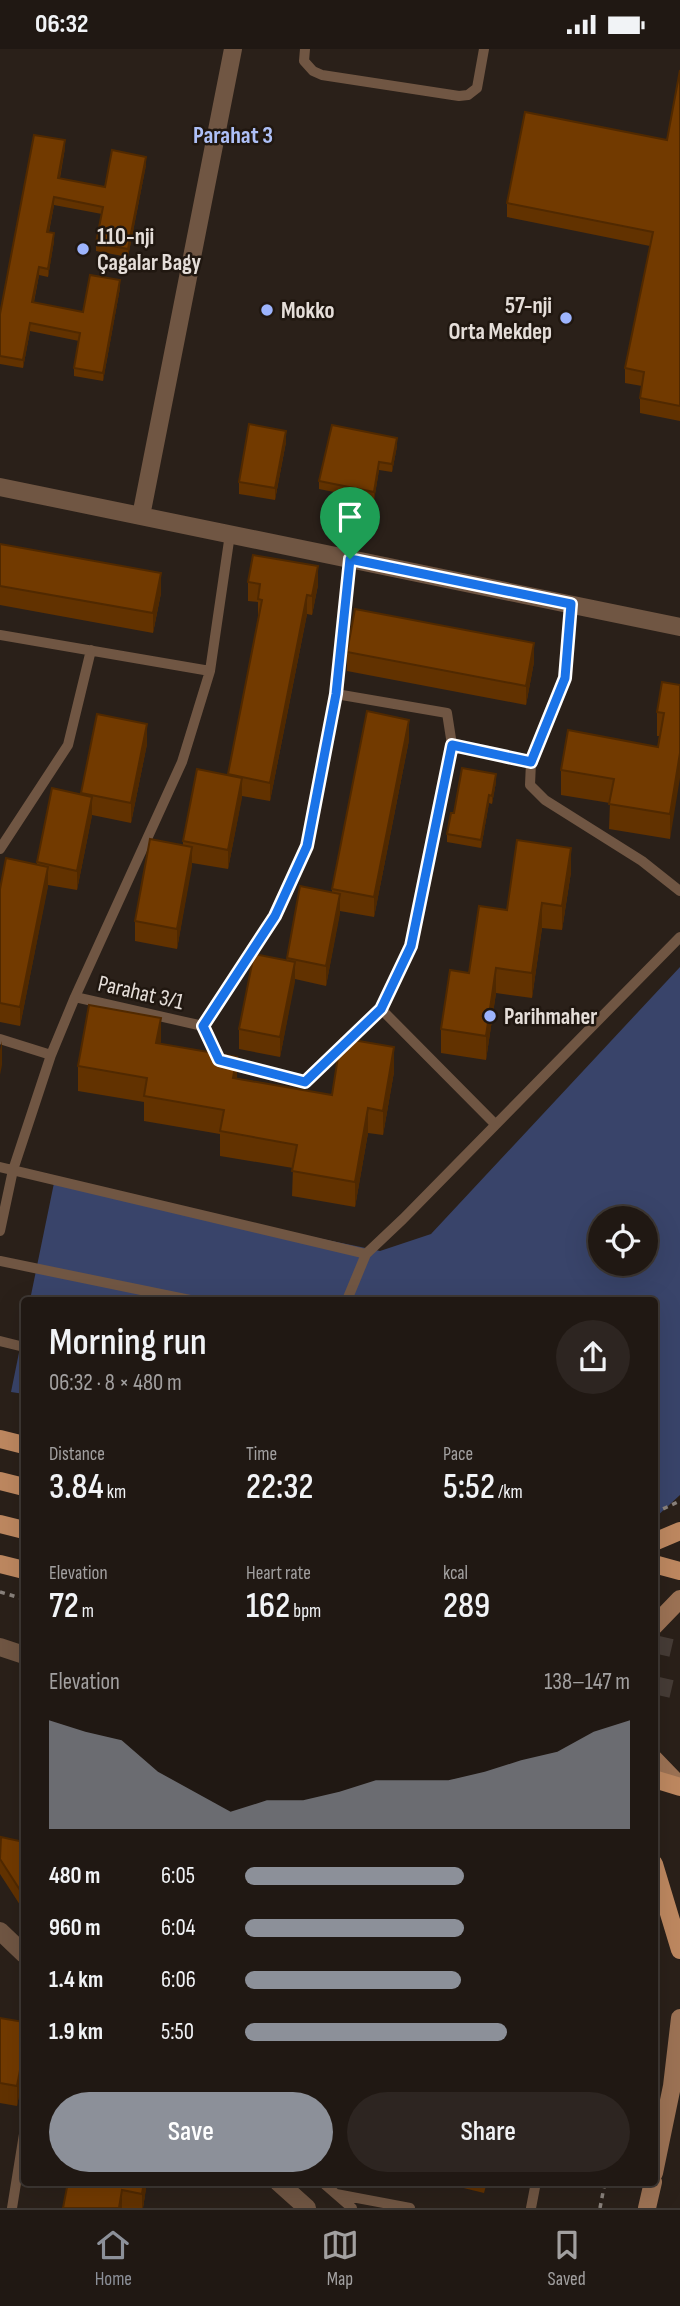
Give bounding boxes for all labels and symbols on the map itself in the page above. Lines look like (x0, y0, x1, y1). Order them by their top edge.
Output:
district label: Parahat 3 (193, 121, 273, 150)
place label: 110-nji Çagalar Bagy (97, 223, 201, 277)
marker: 110-nji Çagalar Bagy (75, 241, 91, 257)
place label: 57-nji Orta Mekdep (449, 292, 552, 346)
place label: Mokko (281, 297, 335, 325)
marker: Mokko (259, 302, 275, 318)
marker: 57-nji Orta Mekdep (558, 310, 574, 326)
pin (320, 487, 380, 559)
street label: Parahat 3/1 (95, 970, 186, 1016)
place label: Parihmaher (504, 1003, 597, 1031)
marker: Parihmaher (482, 1008, 498, 1024)

